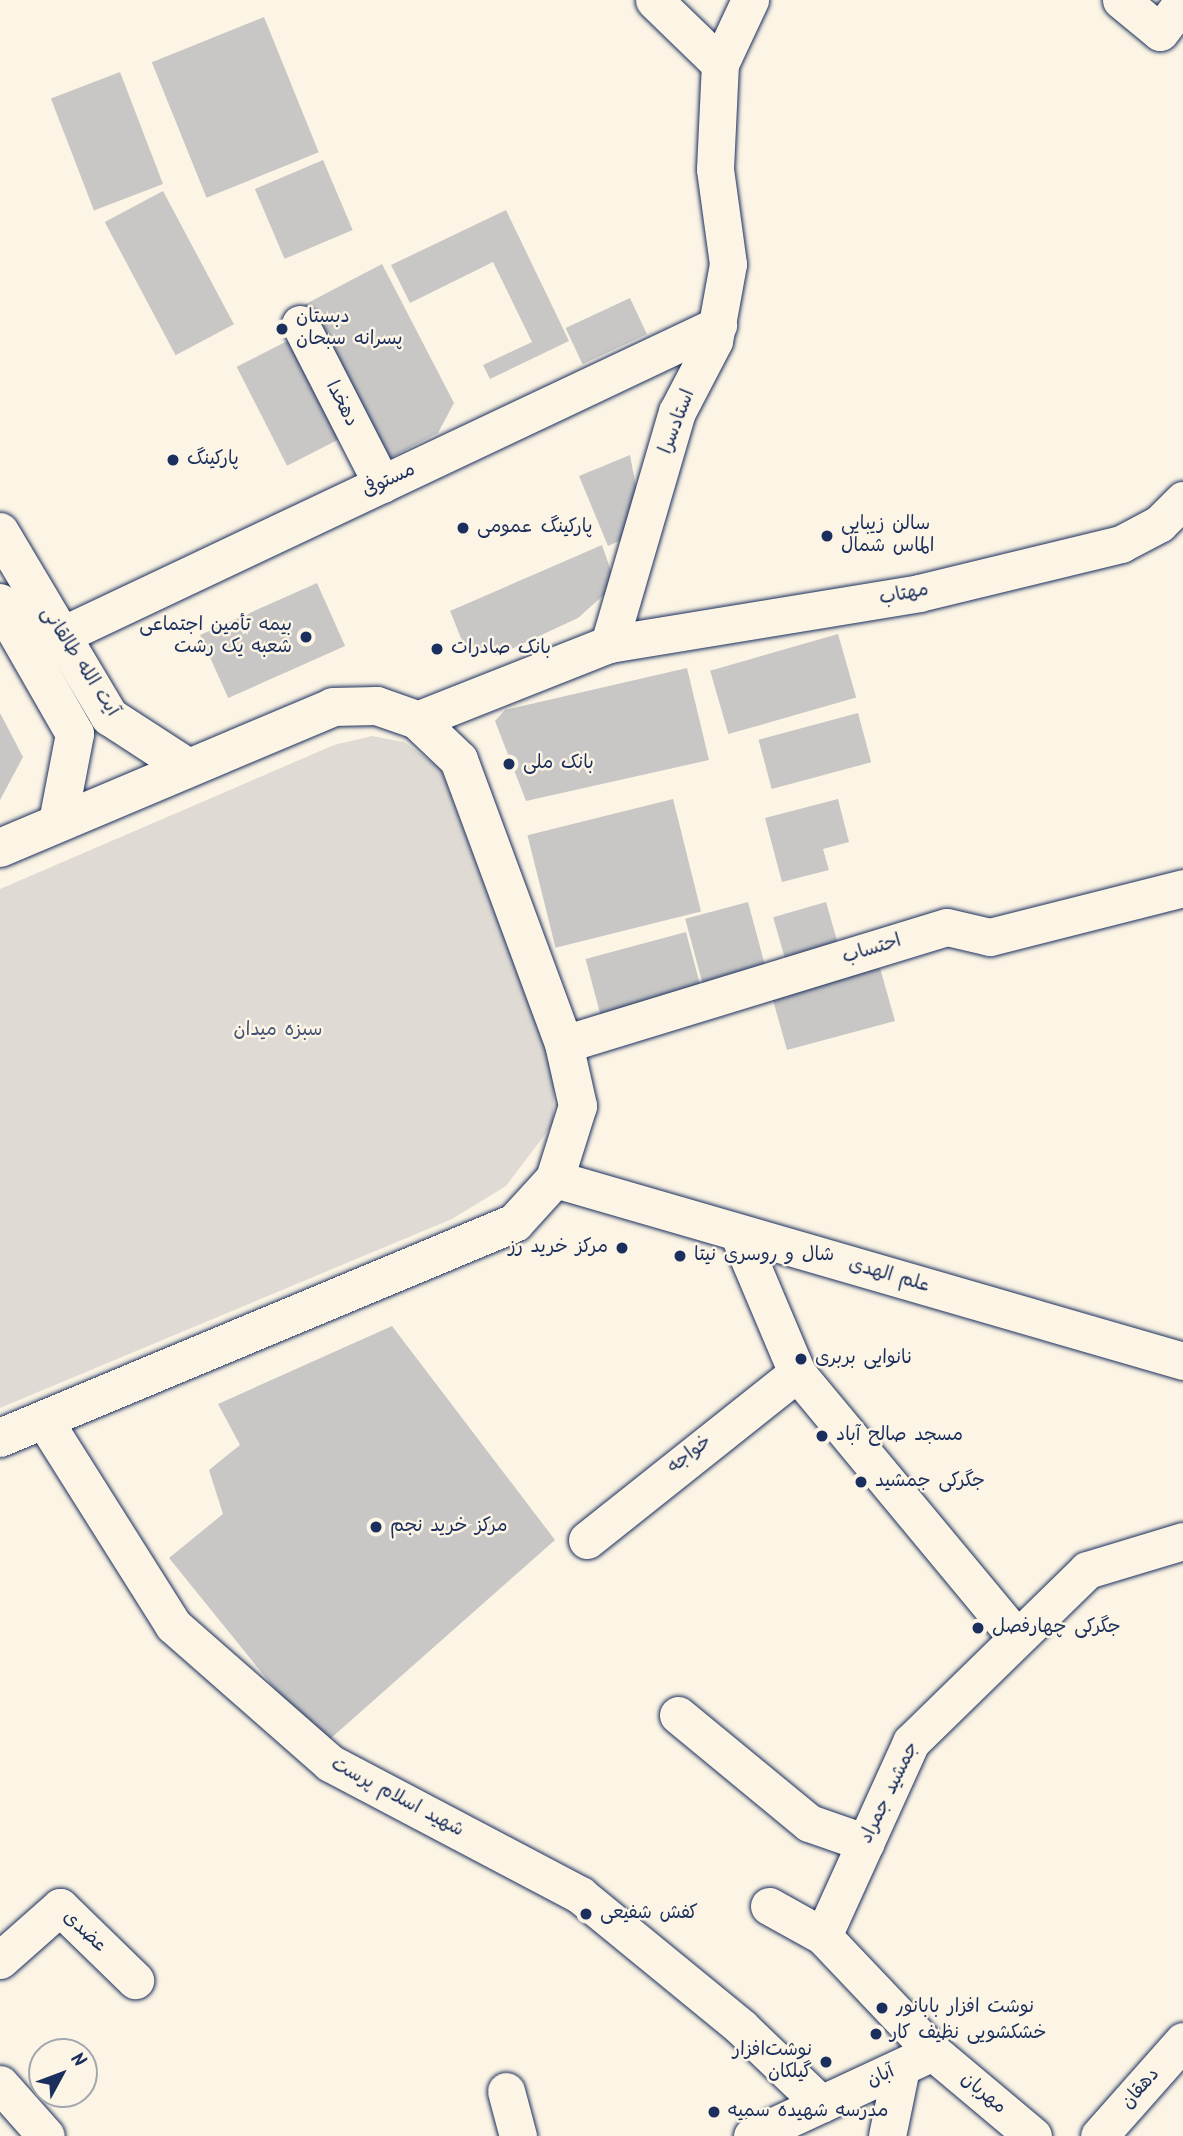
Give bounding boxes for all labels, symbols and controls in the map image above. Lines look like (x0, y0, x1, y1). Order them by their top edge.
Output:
place label: دبستان پسرانه سبحان (296, 307, 403, 351)
marker: دبستان پسرانه سبحان (274, 321, 290, 337)
street label: دهخدا (320, 377, 362, 431)
street label: استادسرا (655, 387, 701, 457)
place label: پارکینگ (187, 449, 239, 471)
marker: پارکینگ (165, 452, 181, 468)
street label: مستوفی (359, 459, 419, 503)
place label: سالن زیبایی الماس شمال (841, 514, 934, 558)
place label: پارکینگ عمومی (477, 517, 592, 539)
marker: پارکینگ عمومی (455, 520, 471, 536)
marker: سالن زیبایی الماس شمال (819, 528, 835, 544)
street label: مهتاب (877, 579, 931, 611)
street label: آیت الله طالقانی (35, 603, 123, 721)
place label: بیمه تأمین اجتماعی شعبه یک رشت (139, 615, 292, 659)
marker: بیمه تأمین اجتماعی شعبه یک رشت (298, 629, 314, 645)
place label: بانک صادرات (451, 638, 551, 660)
marker: بانک صادرات (429, 641, 445, 657)
place label: بانک ملی (523, 753, 594, 775)
marker: بانک ملی (501, 756, 517, 772)
street label: احتساب (840, 930, 904, 970)
park label: سبزه میدان (234, 1020, 322, 1042)
place label: مرکز خرید رز (509, 1237, 608, 1259)
marker: مرکز خرید رز (614, 1240, 630, 1256)
place label: شال و روسری نیتا (694, 1245, 834, 1267)
marker: شال و روسری نیتا (672, 1248, 688, 1264)
street label: علم الهدی (846, 1254, 932, 1298)
place label: نانوایی بربری (815, 1348, 913, 1370)
marker: نانوایی بربری (793, 1351, 809, 1367)
place label: مسجد صالح آباد (836, 1425, 963, 1447)
marker: مسجد صالح آباد (814, 1428, 830, 1444)
street label: خواجه (664, 1431, 716, 1479)
place label: جگرکی جمشید (875, 1471, 985, 1493)
marker: جگرکی جمشید (853, 1474, 869, 1490)
place label: مرکز خرید نجم (390, 1516, 508, 1538)
marker: مرکز خرید نجم (368, 1519, 384, 1535)
place label: جگرکی چهارفصل (992, 1617, 1121, 1639)
marker: جگرکی چهارفصل (970, 1620, 986, 1636)
street label: جمشید جمراد (856, 1738, 924, 1848)
street label: شهید اسلام پرست (327, 1753, 467, 1843)
place label: کفش شفیعی (600, 1903, 698, 1925)
street label: عضدی (58, 1906, 110, 1958)
marker: کفش شفیعی (578, 1906, 594, 1922)
place label: نوشت افزار بابانور (896, 1997, 1034, 2019)
marker: نوشت افزار بابانور (874, 2000, 890, 2016)
place label: خشکشویی نظیف کار (890, 2023, 1046, 2045)
marker: خشکشویی نظیف کار (868, 2026, 884, 2042)
north arrow (28, 2038, 98, 2108)
place label: نوشت‌افزار گیلکان (733, 2040, 812, 2084)
text: N (62, 2046, 93, 2075)
marker: نوشت‌افزار گیلکان (818, 2054, 834, 2070)
street label: آبان (864, 2061, 898, 2093)
street label: دهقان (1117, 2064, 1165, 2114)
street label: مهربان (956, 2068, 1010, 2120)
place label: مدرسه شهیده سمیه (728, 2101, 888, 2123)
marker: مدرسه شهیده سمیه (706, 2104, 722, 2120)

